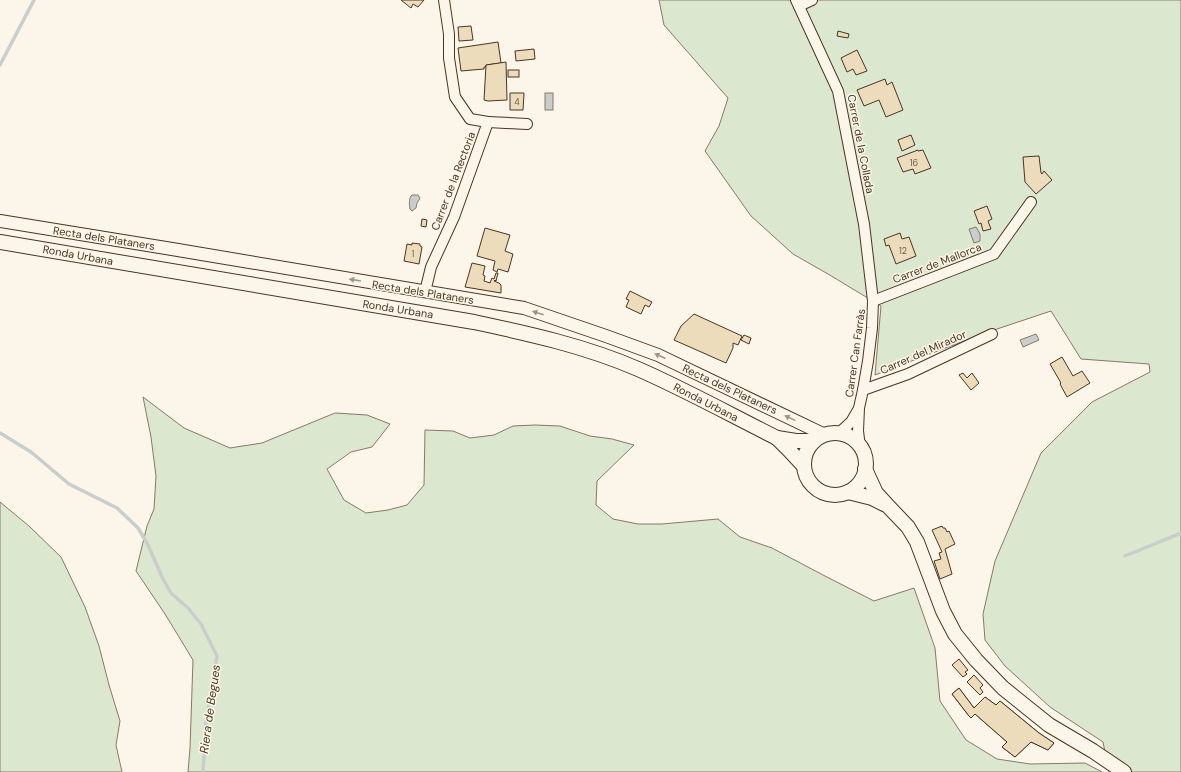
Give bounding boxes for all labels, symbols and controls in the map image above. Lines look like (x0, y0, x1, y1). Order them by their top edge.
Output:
street label: Carrer de la Collada (845, 93, 877, 195)
house number: 4 (514, 96, 520, 108)
street label: Carrer de la Rectoria (428, 130, 478, 232)
house number: 16 (910, 157, 919, 169)
street label: Recta dels Plataners (52, 223, 156, 253)
street label: Carrer de Mallorca (891, 240, 983, 286)
street label: Ronda Urbana (42, 242, 114, 268)
house number: 12 (899, 245, 907, 257)
house number: 1 (412, 248, 415, 260)
one-way arrow (349, 277, 361, 283)
street label: Recta dels Plataners (371, 277, 475, 307)
street label: Ronda Urbana (362, 297, 434, 321)
street label: Carrer Can Farràs (842, 308, 868, 398)
one-way arrow (531, 310, 543, 316)
street label: Carrer del Mirador (878, 327, 968, 377)
one-way arrow (655, 353, 666, 359)
street label: Recta dels Plataners (680, 361, 780, 417)
street label: Ronda Urbana (671, 380, 741, 424)
one-way arrow (785, 415, 796, 421)
water label: Riera de Begues (196, 664, 224, 754)

